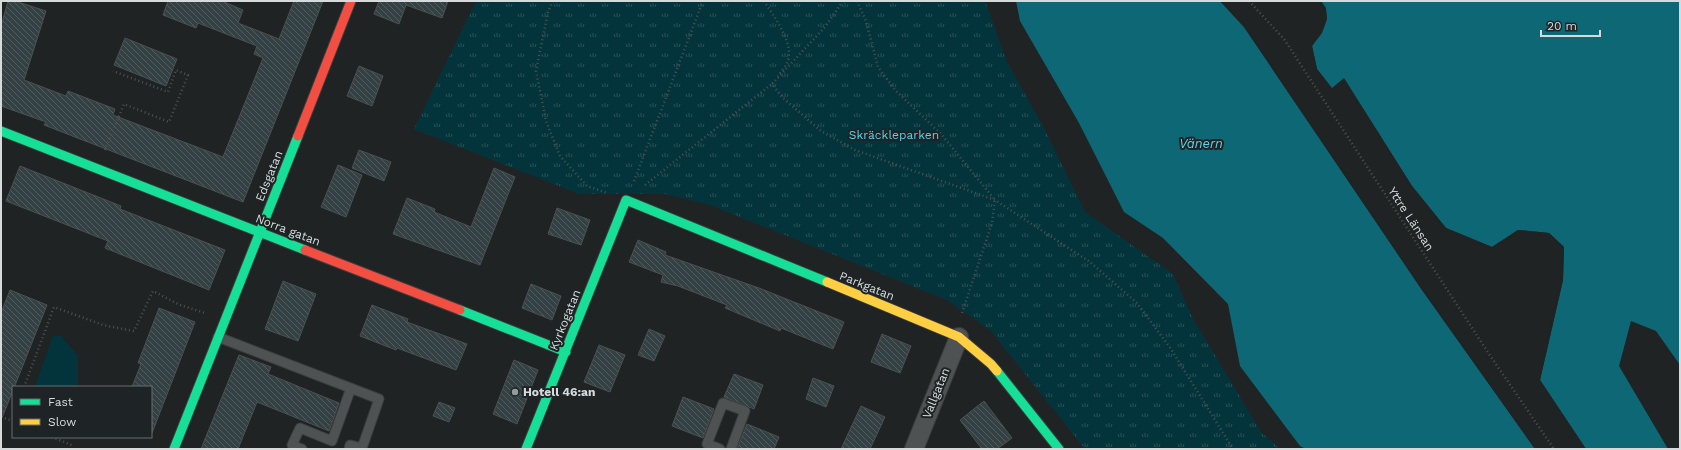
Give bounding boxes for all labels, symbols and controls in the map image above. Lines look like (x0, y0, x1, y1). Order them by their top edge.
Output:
scale bar (1541, 12, 1600, 38)
text: 20 m (1547, 19, 1577, 33)
park label: Skräckleparken (849, 128, 939, 142)
water label: Vänern (1179, 136, 1223, 151)
street label: Edsgatan (252, 149, 286, 203)
street label: Yttre Länsan (1385, 184, 1437, 254)
street label: Norra gatan (254, 211, 322, 249)
street label: Parkgatan (837, 269, 897, 303)
street label: Kyrkogatan (546, 288, 584, 352)
street label: Vallgatan (920, 366, 952, 420)
place label: Hotell 46:an (523, 385, 595, 399)
legend (12, 386, 152, 438)
marker: Hotell 46:an (510, 387, 520, 397)
text: Fast (48, 395, 73, 409)
text: Slow (48, 415, 76, 429)

